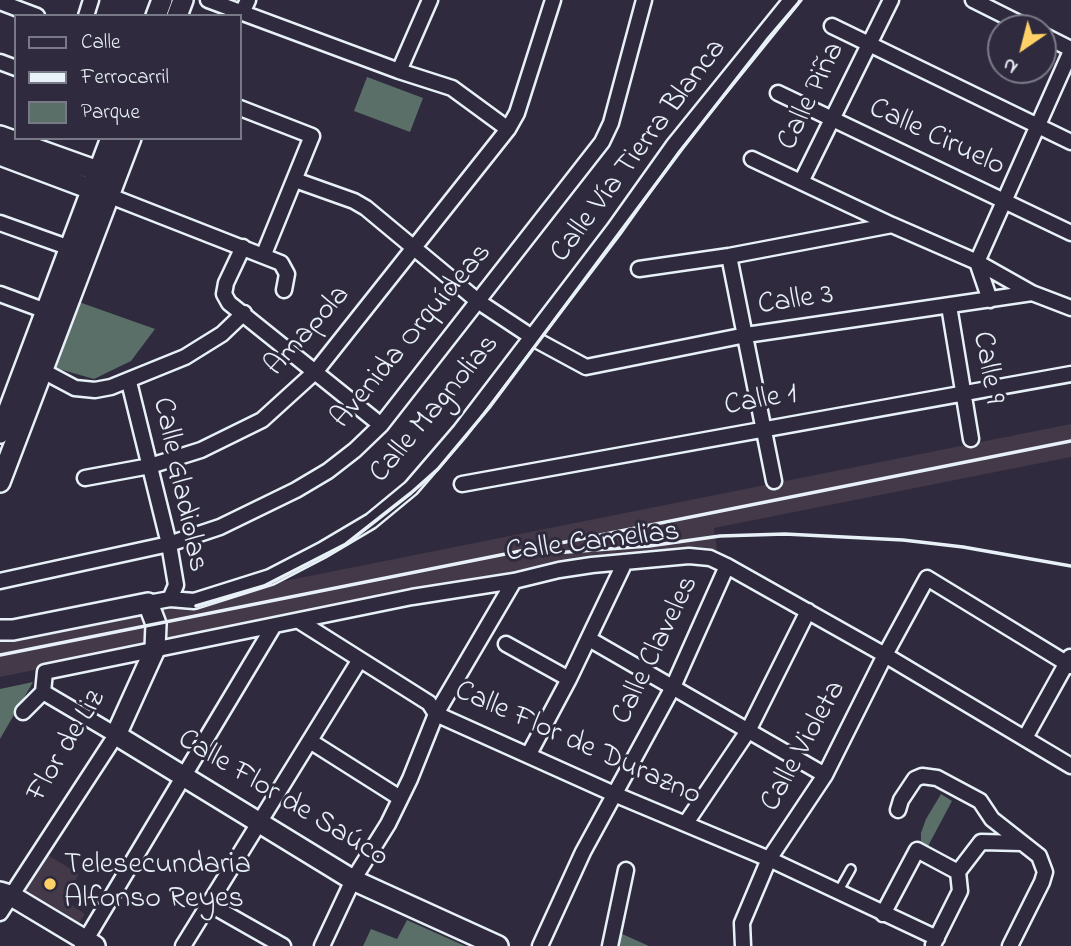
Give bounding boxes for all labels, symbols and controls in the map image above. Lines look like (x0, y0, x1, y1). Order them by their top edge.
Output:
legend (14, 14, 242, 140)
north arrow (987, 14, 1057, 84)
text: Calle (81, 28, 120, 58)
street label: Calle Vía Tierra Blanca (544, 33, 736, 271)
street label: Calle Piña (771, 37, 855, 157)
text: N (998, 50, 1024, 80)
text: Ferrocarril (81, 63, 169, 93)
street label: Calle Ciruelo (862, 92, 1010, 186)
text: Parque (81, 98, 140, 128)
street label: Avenida Orquídeas (325, 237, 501, 437)
street label: Amapola (259, 279, 359, 385)
street label: Calle 3 (756, 279, 836, 325)
street label: Calle Magnolias (363, 328, 509, 492)
street label: Calle 9 (962, 329, 1010, 407)
street label: Calle 1 (722, 378, 800, 426)
street label: Calle Gladiolas (142, 395, 214, 575)
street label: Calle Camelias (504, 515, 682, 573)
street label: Calle Claveles (606, 571, 708, 731)
street label: Calle Flor de Durazno (448, 674, 706, 816)
street label: Calle Violeta (754, 675, 856, 819)
street label: Flor de Liz (21, 685, 115, 809)
street label: Calle Flor de Saúco (170, 723, 394, 877)
place label: Telesecundaria Alfonso Reyes (64, 849, 251, 920)
marker: Telesecundaria Alfonso Reyes (42, 876, 58, 892)

